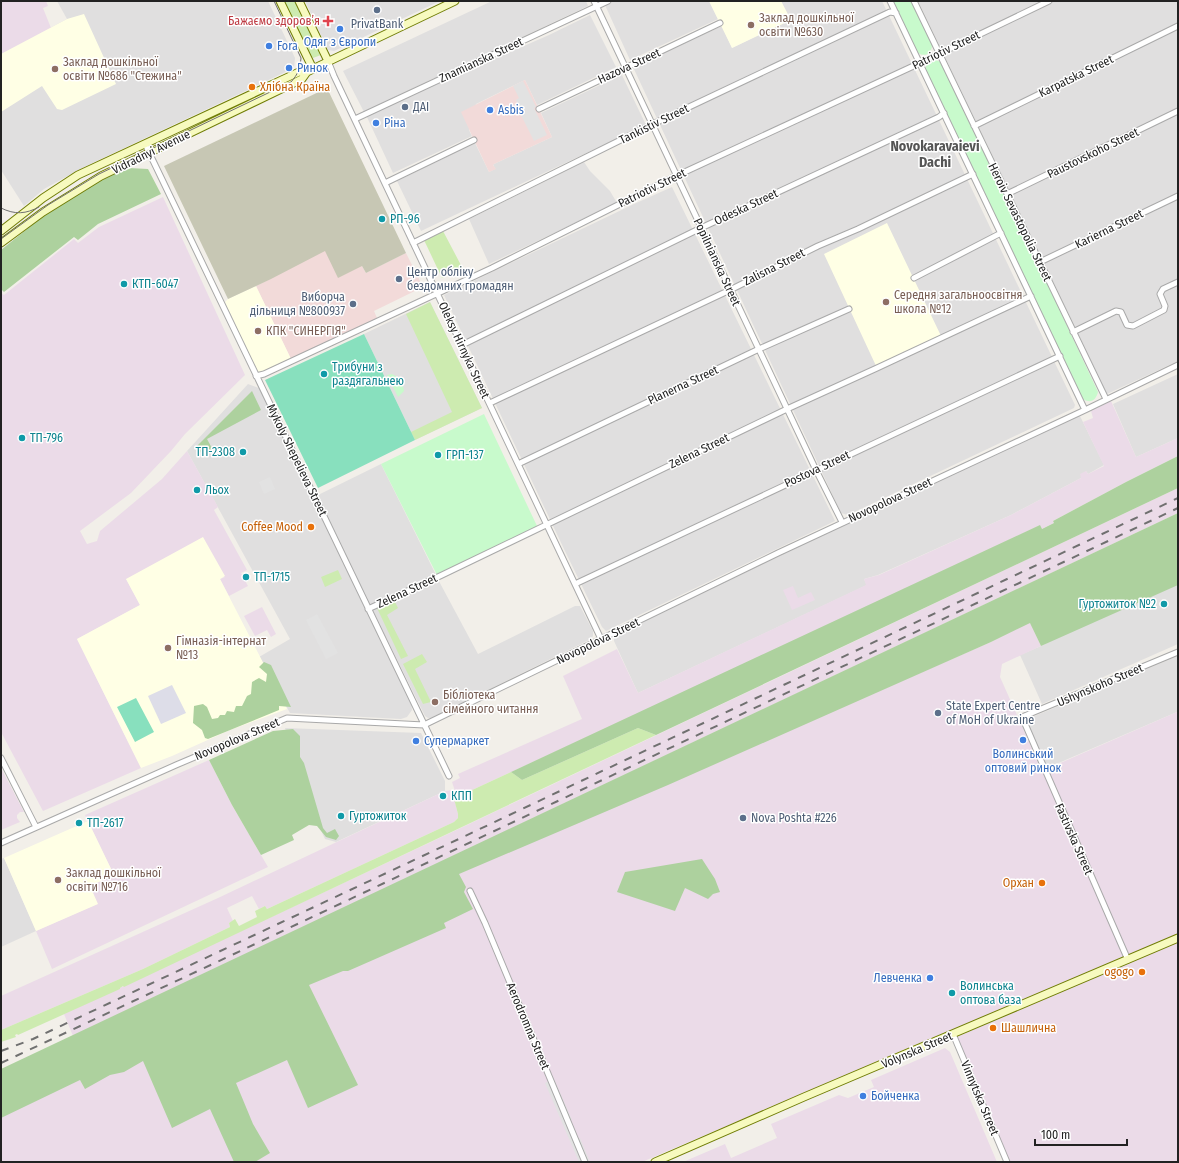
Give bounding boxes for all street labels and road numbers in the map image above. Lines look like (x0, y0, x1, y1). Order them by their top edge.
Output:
street label: Patriotiv Street (910, 28, 982, 72)
street label: Znamianska Street (437, 34, 525, 86)
street label: Hazova Street (595, 45, 663, 87)
street label: Karpatska Street (1036, 52, 1116, 100)
street label: Tankistiv Street (617, 101, 691, 147)
street label: Paustovskoho Street (1045, 125, 1141, 181)
street label: Vidradnyi Avenue (110, 127, 192, 177)
street label: Heroiv Sevastopolia Street (985, 161, 1055, 283)
street label: Patriotiv Street (616, 166, 688, 210)
street label: Odeska Street (712, 186, 780, 228)
street label: Karierna Street (1073, 206, 1145, 252)
street label: Popilnianska Street (691, 216, 743, 308)
street label: Zalisna Street (741, 245, 807, 288)
street label: Oleksy Hirnyka Street (435, 299, 493, 401)
street label: Planerna Street (646, 363, 721, 407)
street label: Mykoly Shepelieva Street (264, 402, 330, 518)
street label: Zelena Street (667, 430, 731, 472)
street label: Postova Street (782, 448, 852, 490)
street label: Novopolova Street (846, 474, 934, 525)
street label: Zelena Street (375, 571, 439, 611)
street label: Novopolova Street (554, 615, 642, 667)
street label: Ushynskoho Street (1055, 661, 1145, 709)
street label: Novopolova Street (193, 715, 282, 763)
street label: Fastivska Street (1052, 801, 1096, 877)
street label: Aerodromna Street (503, 981, 553, 1071)
street label: Volynska Street (879, 1029, 955, 1071)
street label: Vinnytska Street (958, 1059, 1002, 1137)

